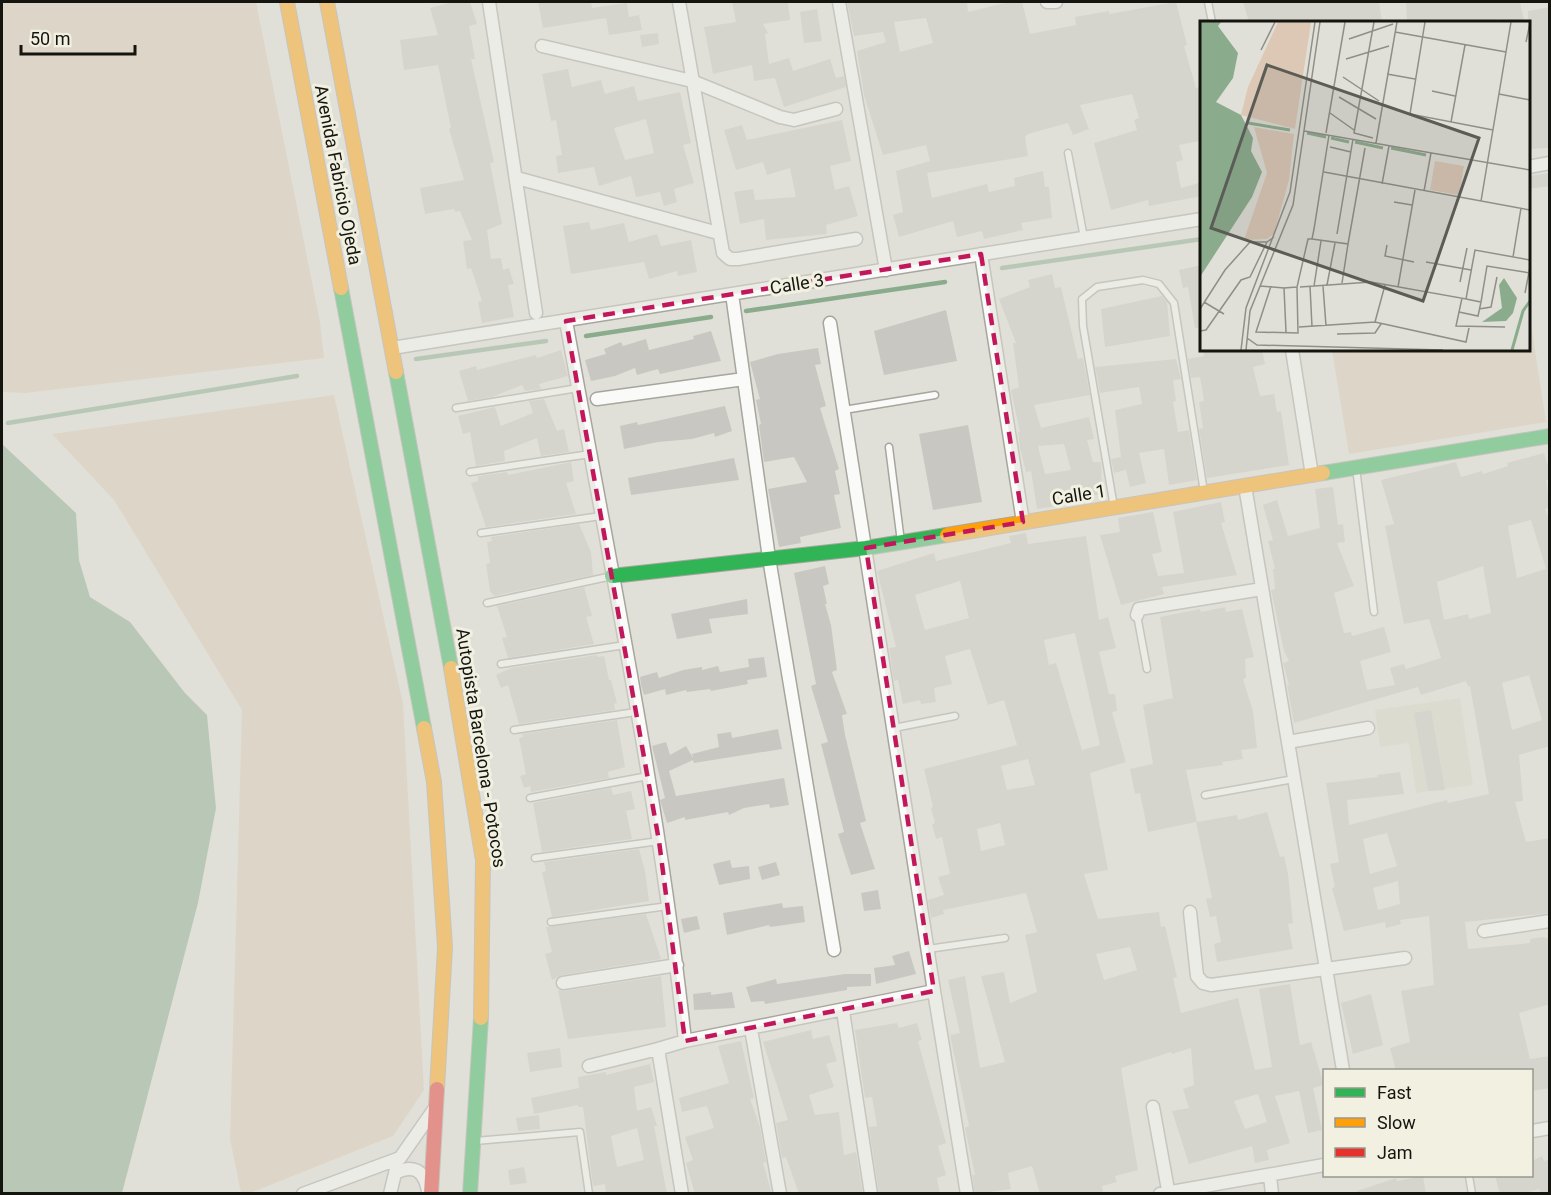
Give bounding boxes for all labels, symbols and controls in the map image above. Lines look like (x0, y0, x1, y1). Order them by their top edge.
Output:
scale bar (21, 18, 135, 56)
inset map (1200, 21, 1530, 351)
text: 50 m (30, 28, 70, 49)
street label: Avenida Fabricio Ojeda (311, 83, 366, 267)
street label: Calle 3 (768, 269, 825, 298)
street label: Calle 1 (1050, 480, 1107, 509)
street label: Autopista Barcelona - Potocos (452, 627, 511, 869)
legend (1323, 1069, 1533, 1177)
text: Fast (1377, 1082, 1412, 1103)
text: Slow (1377, 1112, 1416, 1133)
text: Jam (1377, 1142, 1413, 1163)

